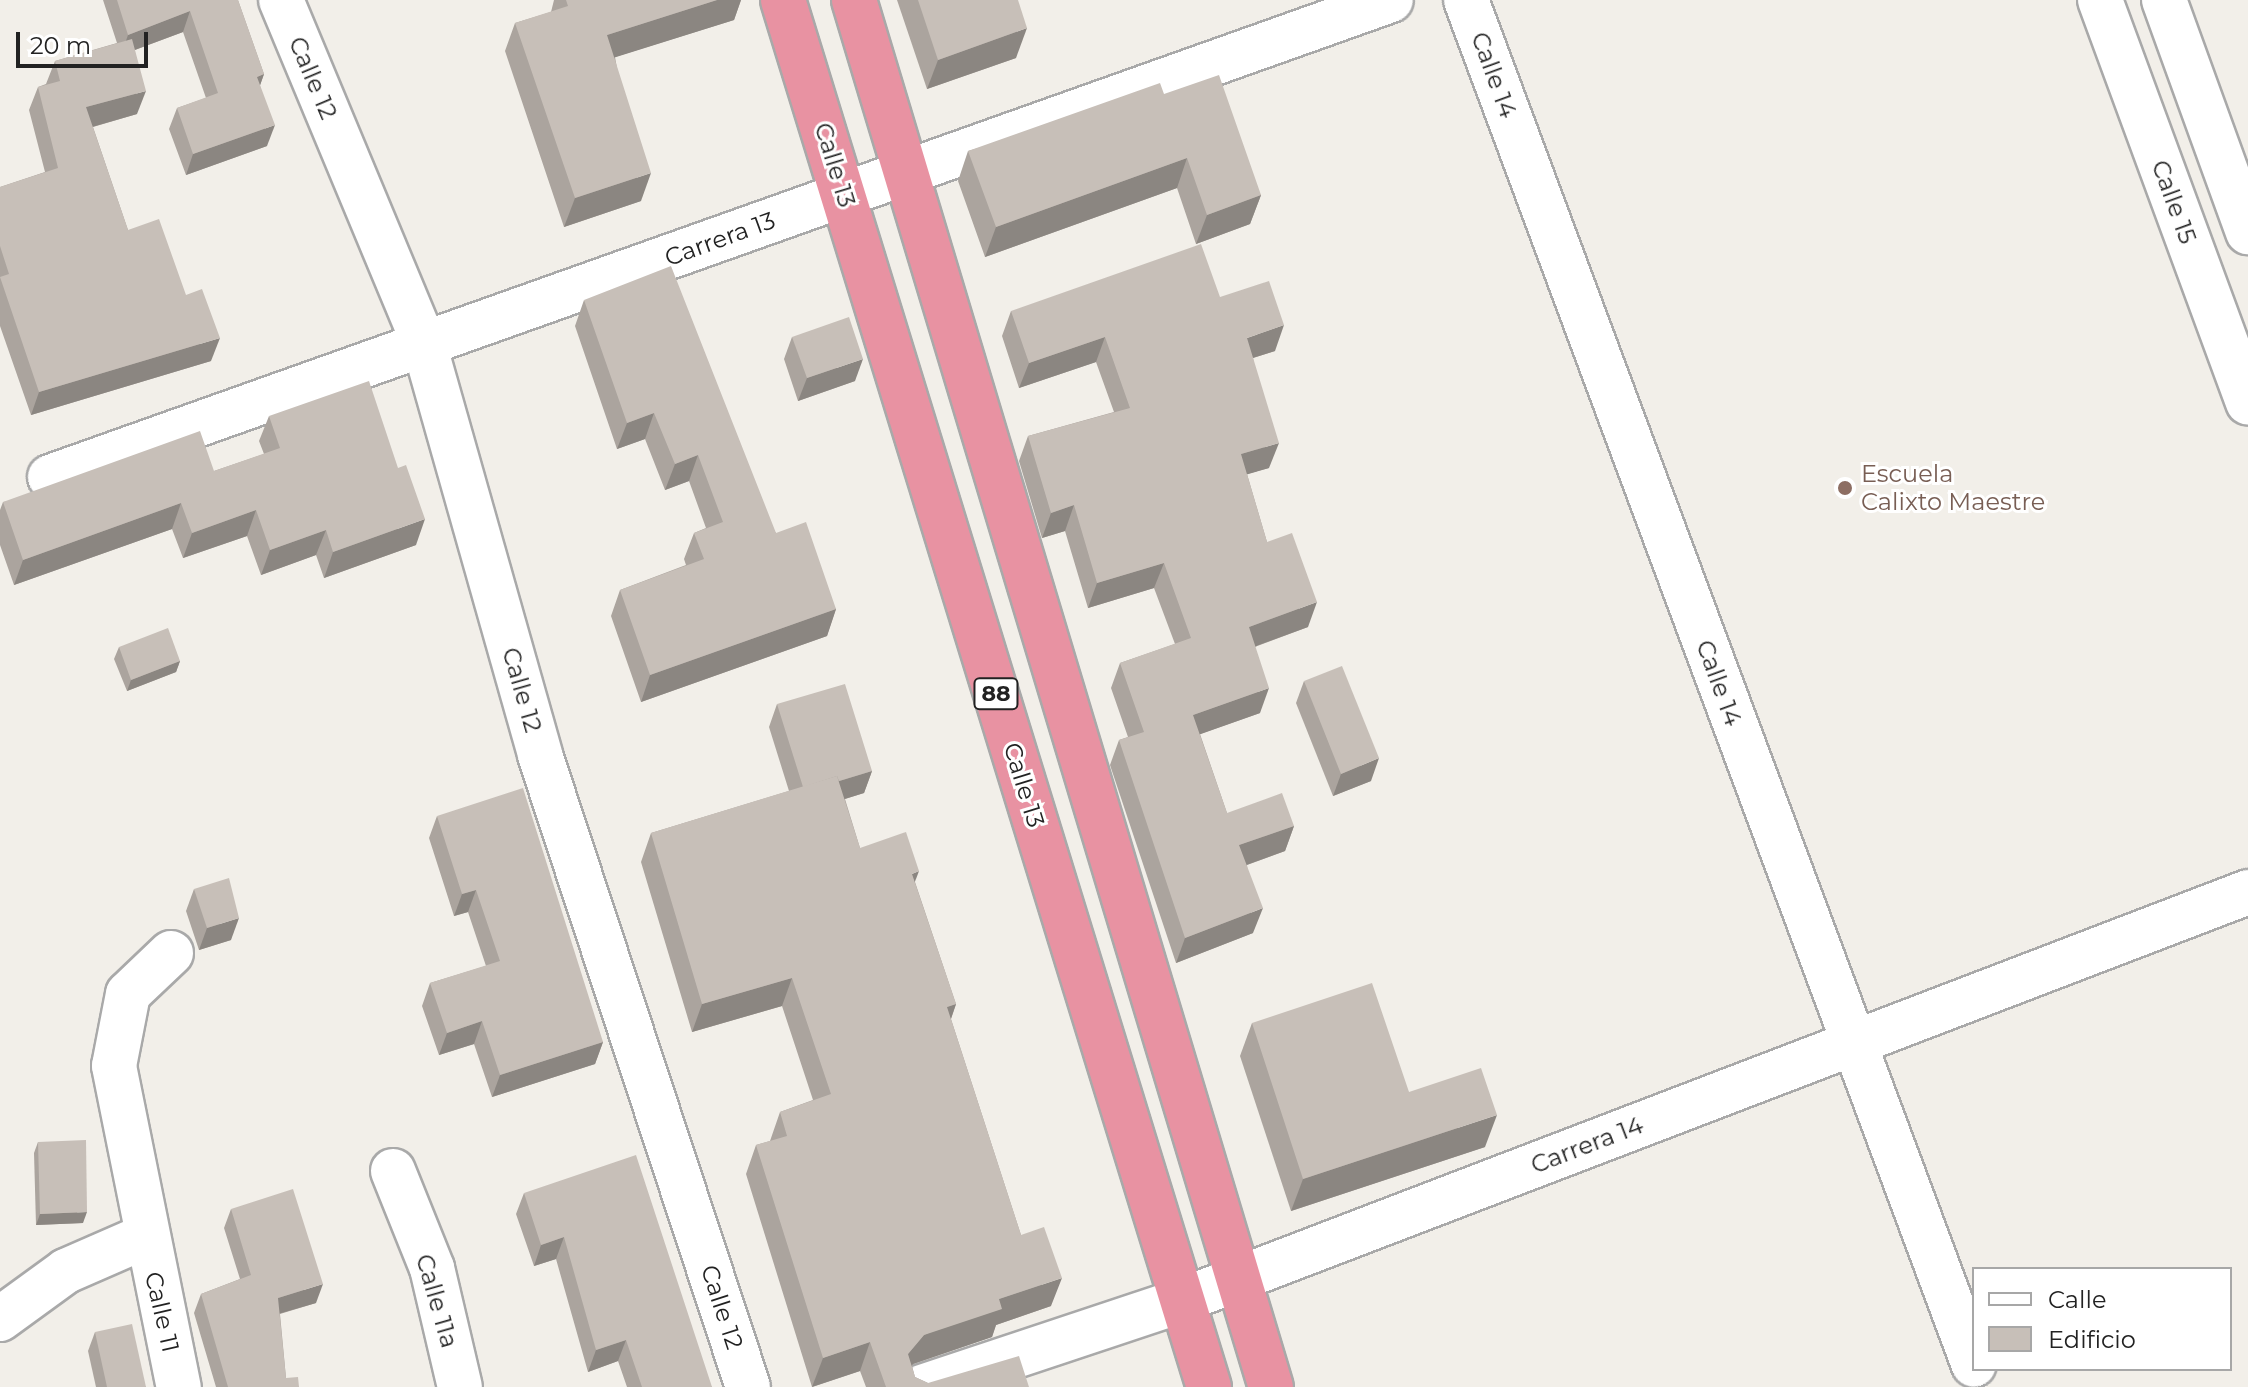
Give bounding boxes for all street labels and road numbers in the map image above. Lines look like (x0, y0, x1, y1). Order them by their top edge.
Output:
street label: Calle 14 (1465, 28, 1523, 122)
street label: Calle 12 (283, 32, 343, 124)
street label: Calle 13 (809, 119, 861, 211)
street label: Calle 15 (2146, 156, 2202, 248)
street label: Carrera 13 (661, 206, 779, 272)
street label: Calle 14 (1690, 636, 1748, 730)
street label: Calle 12 (496, 644, 548, 736)
road number: 88 (972, 676, 1020, 712)
street label: Calle 13 (998, 739, 1050, 831)
street label: Carrera 14 (1527, 1110, 1647, 1180)
street label: Calle 11a (410, 1251, 464, 1351)
street label: Calle 12 (695, 1261, 749, 1353)
street label: Calle 11 (139, 1269, 185, 1355)

